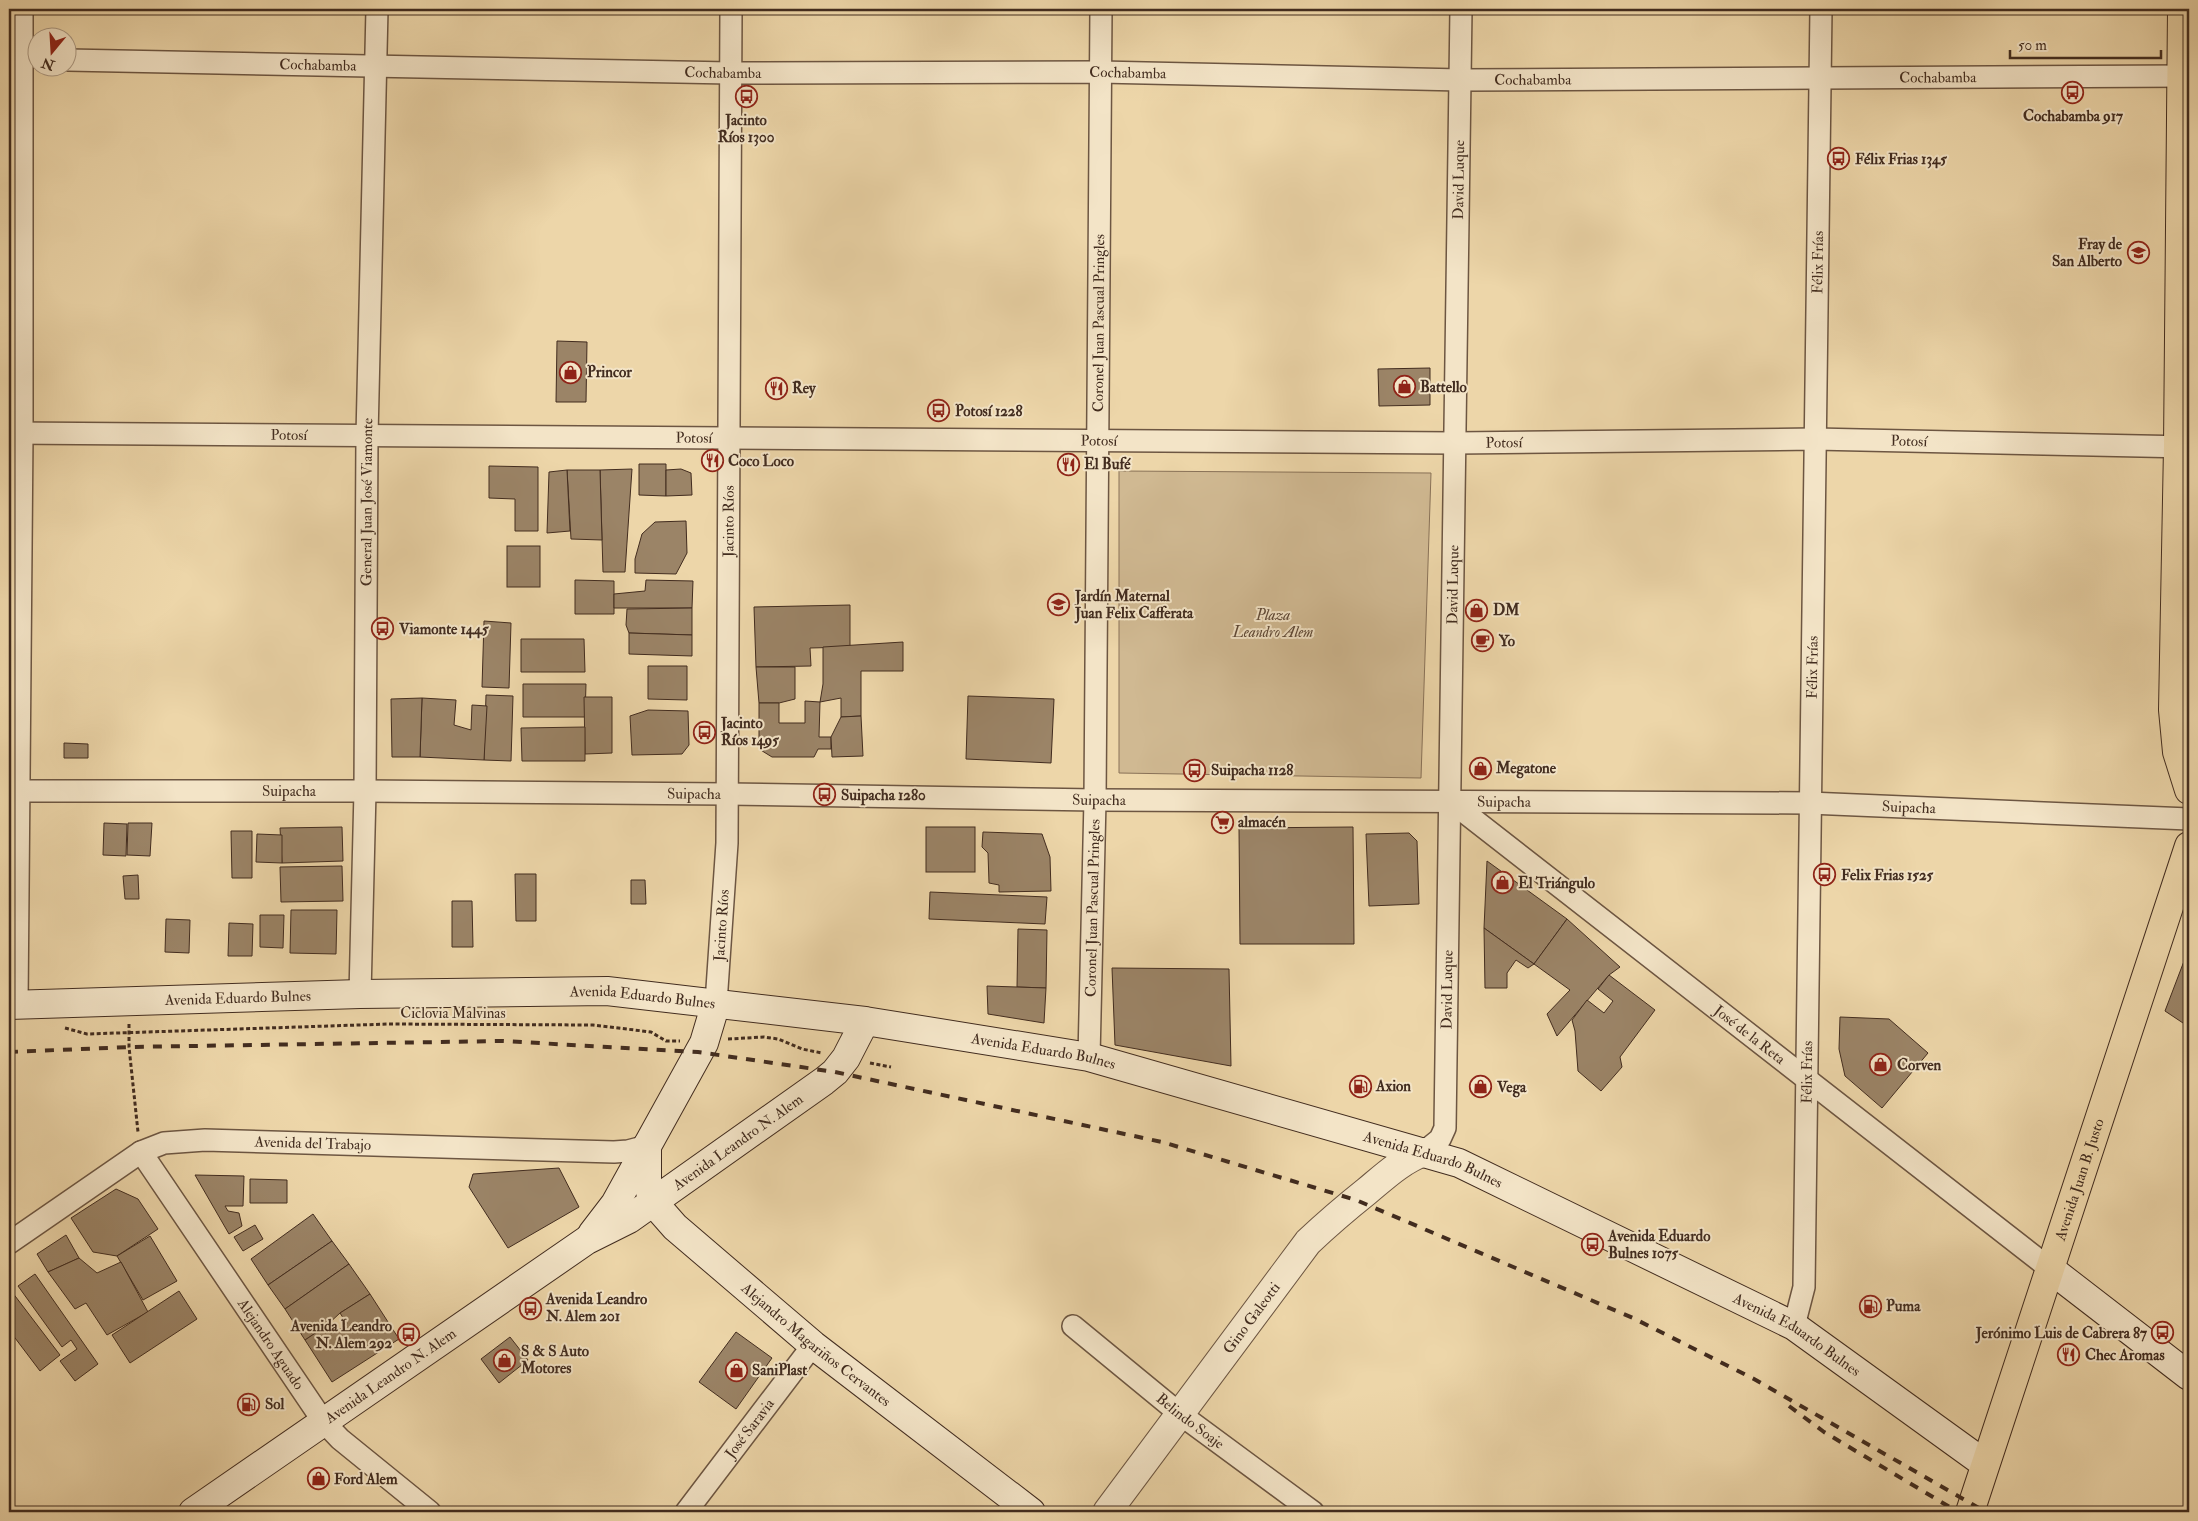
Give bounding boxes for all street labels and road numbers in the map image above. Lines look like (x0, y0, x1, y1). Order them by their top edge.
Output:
street label: Cochabamba (279, 55, 357, 76)
street label: Cochabamba (684, 63, 762, 83)
street label: Cochabamba (1089, 63, 1167, 83)
street label: Cochabamba (1899, 68, 1977, 88)
street label: Cochabamba (1494, 70, 1572, 90)
street label: David Luque (1449, 140, 1469, 220)
street label: Félix Frías (1808, 231, 1828, 294)
street label: Coronel Juan Pascual Pringles (1089, 234, 1109, 412)
street label: General Juan José Viamonte (357, 418, 378, 586)
street label: Potosí (271, 426, 308, 445)
street label: Potosí (676, 429, 713, 448)
street label: Potosí (1081, 431, 1118, 451)
street label: Potosí (1890, 432, 1929, 451)
street label: Potosí (1485, 433, 1523, 453)
street label: Jacinto Ríos (719, 485, 739, 558)
street label: David Luque (1443, 545, 1463, 625)
street label: Félix Frías (1803, 636, 1823, 699)
street label: Suipacha (262, 782, 317, 802)
street label: Suipacha (667, 785, 722, 805)
street label: Suipacha (1072, 791, 1127, 811)
street label: Suipacha (1477, 793, 1532, 813)
street label: Suipacha (1882, 797, 1937, 818)
street label: Coronel Juan Pascual Pringles (1081, 819, 1105, 997)
street label: Jacinto Ríos (710, 889, 734, 963)
street label: David Luque (1437, 950, 1458, 1030)
street label: Avenida Eduardo Bulnes (569, 982, 716, 1014)
street label: Avenida Eduardo Bulnes (164, 987, 311, 1010)
street label: José de la Reta (1708, 1001, 1790, 1069)
street label: Ciclovia Malvinas (400, 1004, 506, 1023)
street label: Avenida Eduardo Bulnes (969, 1029, 1118, 1074)
street label: Félix Frías (1797, 1041, 1817, 1104)
street label: Avenida Leandro N. Alem (669, 1090, 807, 1195)
street label: Avenida Juan B. Justo (2051, 1116, 2109, 1244)
street label: Avenida Eduardo Bulnes (1360, 1127, 1506, 1193)
street label: Avenida del Trabajo (253, 1132, 371, 1155)
street label: Alejandro Magariños Cervantes (736, 1278, 894, 1411)
street label: Gino Galeotti (1219, 1279, 1285, 1358)
street label: Avenida Eduardo Bulnes (1729, 1288, 1864, 1381)
street label: Alejandro Aguado (232, 1294, 308, 1394)
street label: Avenida Leandro N. Alem (321, 1324, 460, 1428)
street label: Belindo Soaje (1152, 1389, 1228, 1453)
street label: José Saravia (720, 1394, 779, 1464)

